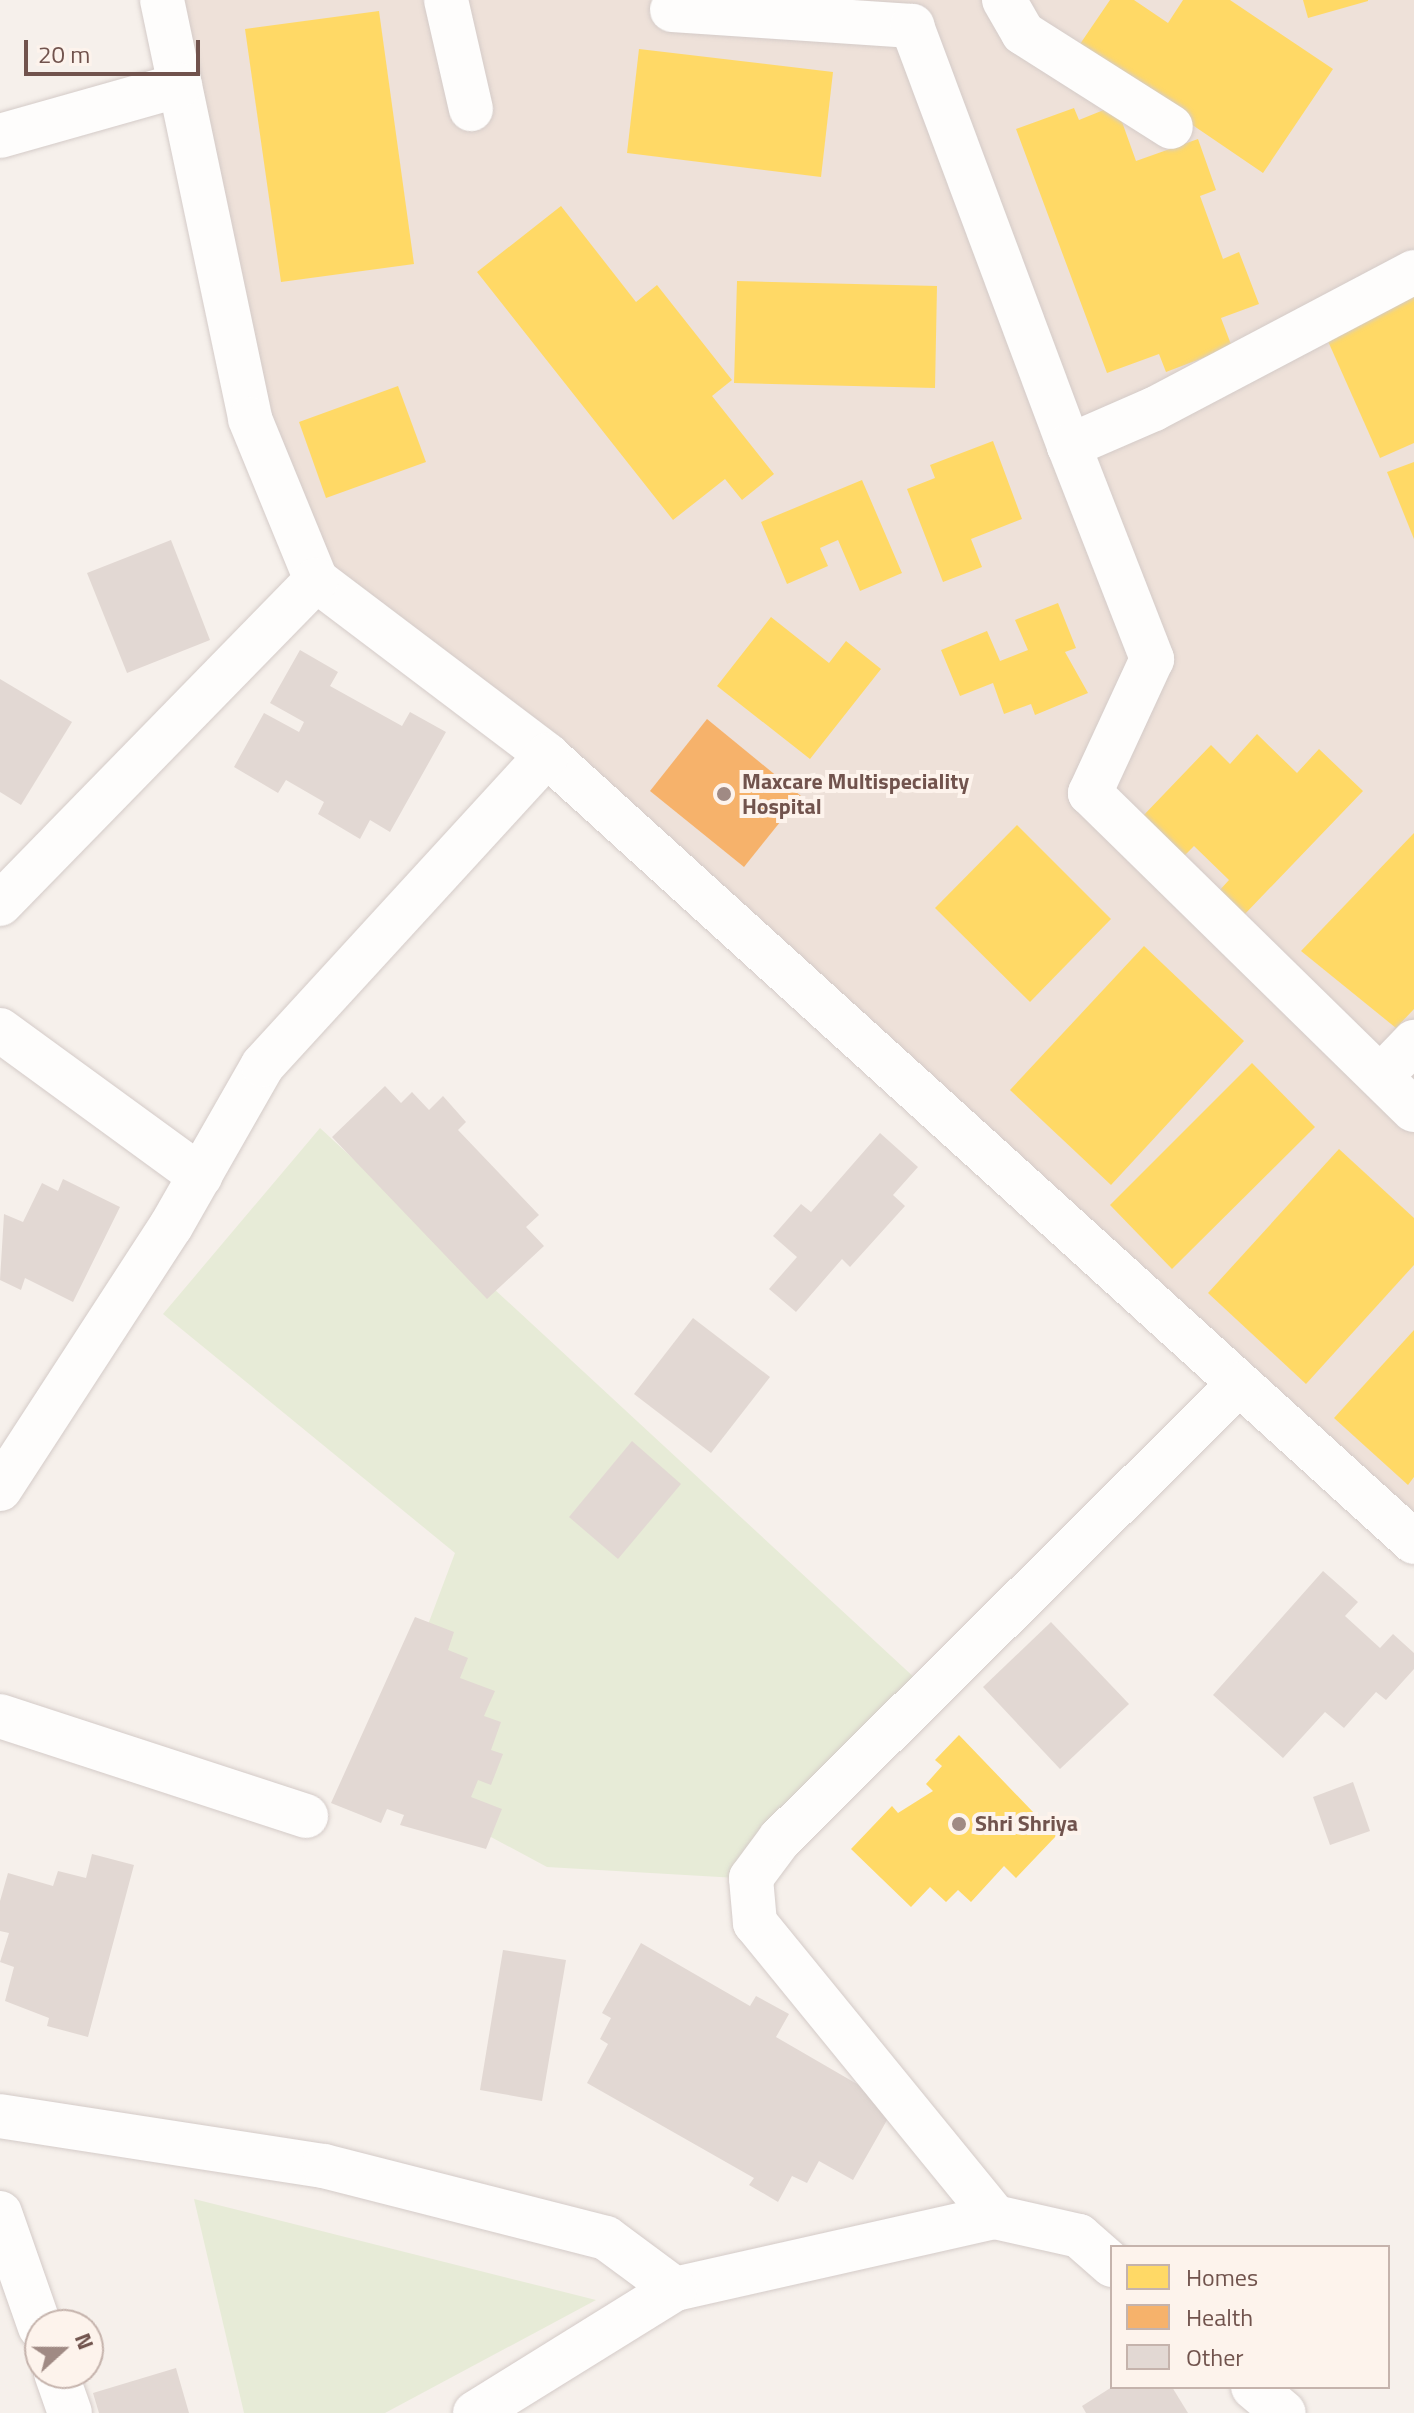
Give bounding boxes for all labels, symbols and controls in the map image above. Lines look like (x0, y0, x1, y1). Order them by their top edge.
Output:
scale bar (28, 24, 204, 74)
text: 20 m (38, 36, 90, 72)
place label: Maxcare Multispeciality Hospital (742, 768, 969, 820)
marker: Maxcare Multispeciality Hospital (713, 783, 735, 805)
place label: Shri Shriya (975, 1811, 1078, 1837)
marker: Shri Shriya (950, 1815, 968, 1833)
legend (1110, 2245, 1390, 2389)
text: Homes (1186, 2259, 1258, 2295)
text: Health (1186, 2299, 1253, 2335)
north arrow (24, 2309, 104, 2389)
text: N (66, 2328, 103, 2354)
text: Other (1186, 2339, 1244, 2375)

